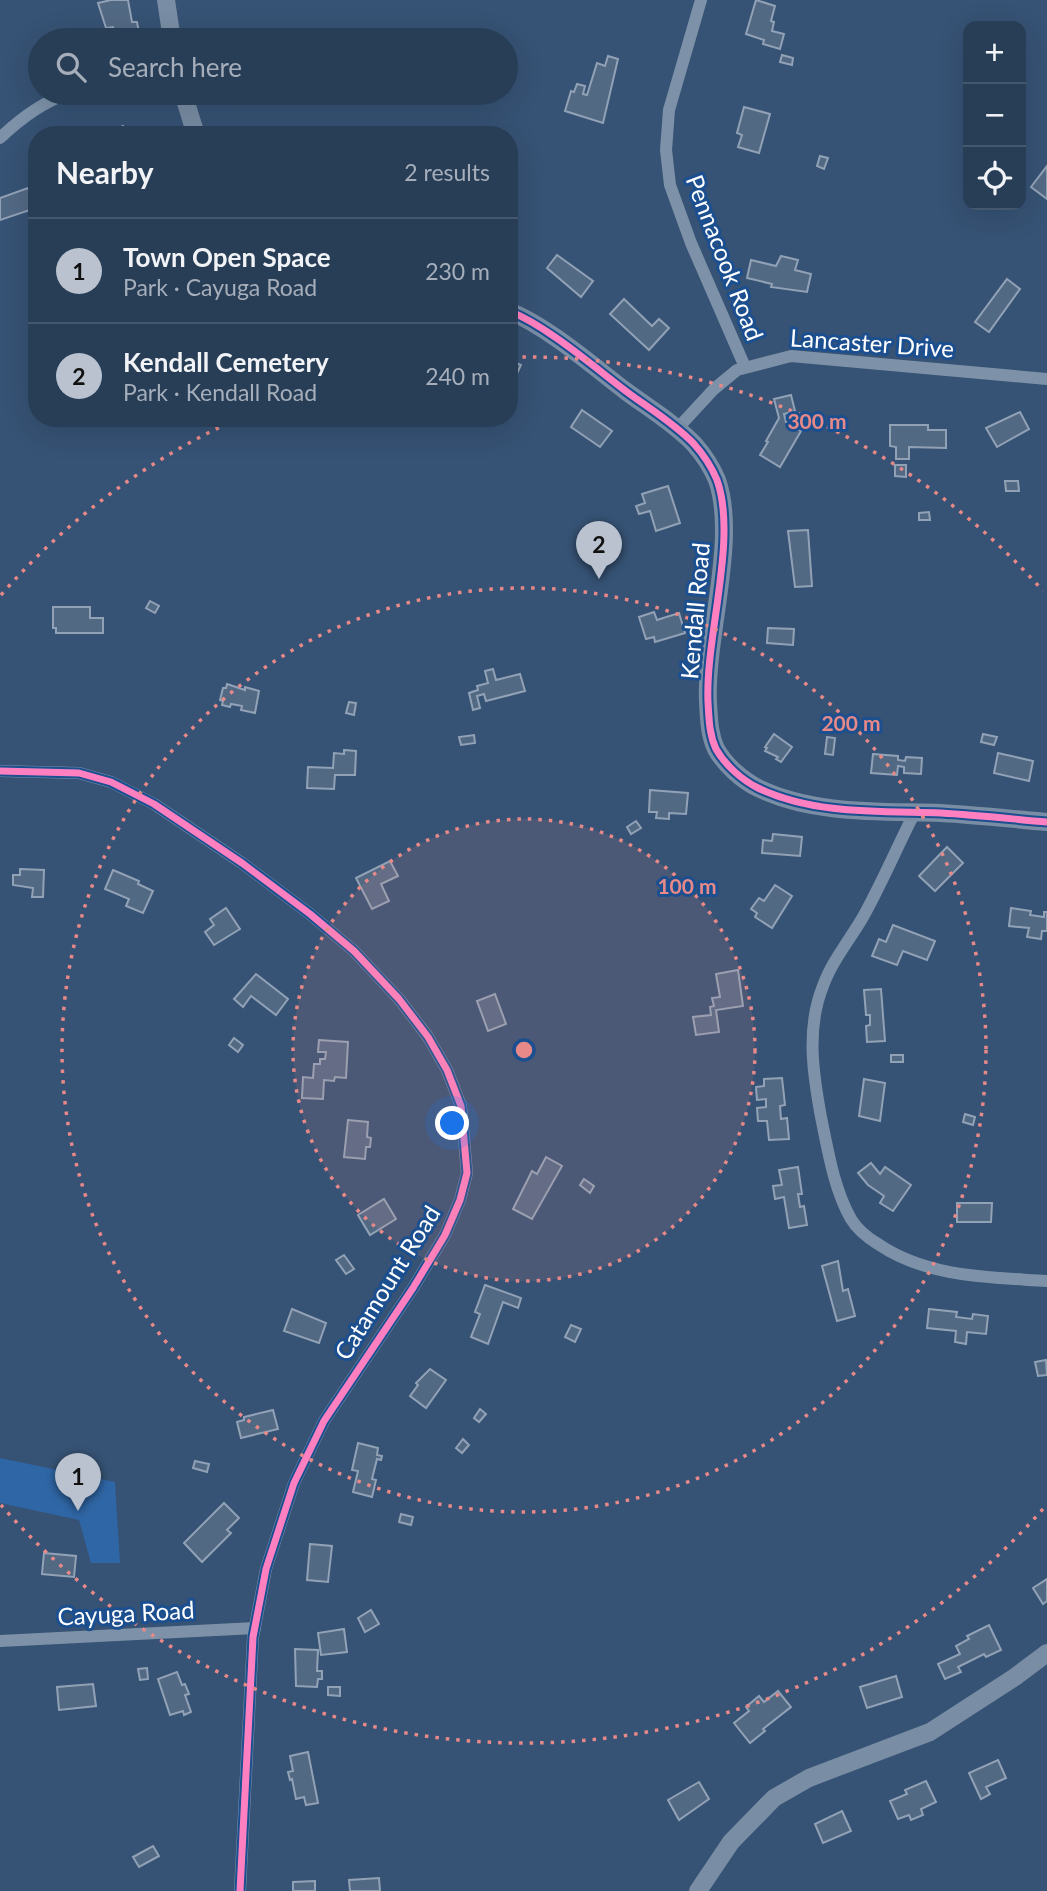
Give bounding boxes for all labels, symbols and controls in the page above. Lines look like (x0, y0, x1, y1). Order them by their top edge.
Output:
map controls (963, 21, 1026, 210)
button: + (963, 21, 1026, 84)
search box (28, 28, 518, 105)
icon: search (52, 48, 90, 86)
text: Search here (108, 51, 242, 83)
button: − (963, 84, 1026, 147)
button: locate (963, 147, 1026, 210)
text: Nearby (56, 154, 154, 190)
text: 2 results (404, 158, 490, 186)
street label: Pennacook Road (680, 170, 770, 344)
text: Town Open Space (123, 241, 331, 273)
text: 1 (72, 257, 86, 285)
text: 230 m (425, 257, 490, 285)
text: Park · Cayuga Road (123, 273, 317, 301)
street label: Lancaster Drive (789, 322, 955, 363)
text: Kendall Cemetery (123, 346, 329, 378)
text: 2 (72, 362, 86, 390)
text: 240 m (425, 362, 490, 390)
text: Park · Kendall Road (123, 378, 317, 406)
text: 300 m (787, 408, 847, 433)
pin: 2 (576, 521, 622, 579)
street label: Kendall Road (674, 541, 715, 680)
text: 200 m (821, 710, 881, 735)
text: 100 m (657, 873, 717, 898)
centre of rings (512, 1038, 536, 1062)
your location (435, 1106, 469, 1140)
street label: Catamount Road (328, 1200, 446, 1365)
pin: 1 (55, 1453, 101, 1511)
street label: Cayuga Road (57, 1594, 195, 1631)

